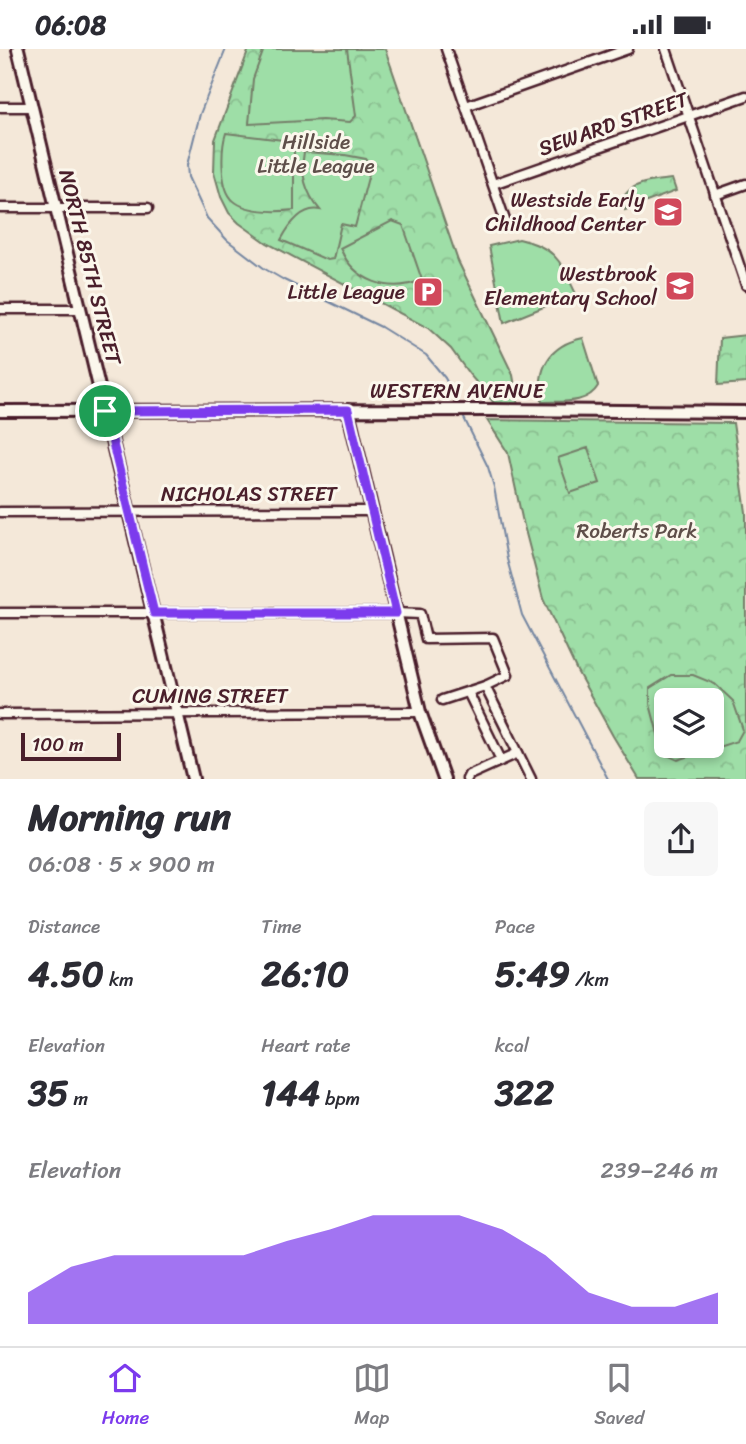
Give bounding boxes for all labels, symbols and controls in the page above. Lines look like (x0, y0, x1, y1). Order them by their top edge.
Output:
text: 06:08 (35, 2, 106, 48)
street label: SEWARD STREET (533, 80, 695, 167)
park label: Hillside Little League (257, 123, 375, 185)
street label: NORTH 85TH STREET (47, 165, 133, 370)
place label: Westside Early Childhood Center (486, 181, 646, 243)
school or university icon: Westside Early Childhood Center (651, 195, 685, 229)
place label: Westbrook Elementary School (484, 255, 658, 317)
school or university icon: Westbrook Elementary School (663, 269, 697, 303)
place label: Little League (288, 273, 405, 311)
parking icon: Little League (411, 275, 445, 309)
street label: WESTERN AVENUE (370, 372, 545, 410)
pin (75, 381, 135, 441)
icon: arrive (86, 392, 124, 430)
street label: NICHOLAS STREET (161, 475, 338, 513)
park label: Roberts Park (577, 512, 697, 550)
street label: CUMING STREET (132, 677, 290, 715)
map controls (654, 688, 724, 758)
button: layers (654, 688, 724, 758)
text: 100 m (32, 728, 84, 761)
scale bar (21, 730, 121, 762)
text: Morning run (28, 784, 231, 851)
button: share (644, 802, 718, 876)
text: 06:08 · 5 × 900 m (28, 844, 215, 885)
text: Distance (28, 910, 100, 943)
text: Time (261, 910, 302, 943)
text: Pace (495, 910, 535, 943)
text: 4.50 (28, 943, 104, 1005)
text: 26:10 (261, 943, 349, 1005)
text: 5:49 (495, 943, 570, 1005)
text: km (104, 963, 134, 996)
text: /km (570, 963, 609, 996)
text: Elevation (28, 1029, 105, 1062)
text: Heart rate (261, 1029, 351, 1062)
text: kcal (495, 1029, 529, 1062)
text: 35 (28, 1062, 69, 1124)
text: 144 (261, 1062, 320, 1124)
text: 322 (495, 1062, 554, 1124)
text: m (69, 1082, 88, 1115)
text: bpm (320, 1082, 360, 1115)
text: Elevation (28, 1150, 121, 1191)
text: 239–246 m (601, 1150, 718, 1191)
tab: Home (102, 1359, 149, 1434)
tab: Map (353, 1359, 391, 1434)
tab: Saved (594, 1359, 644, 1434)

